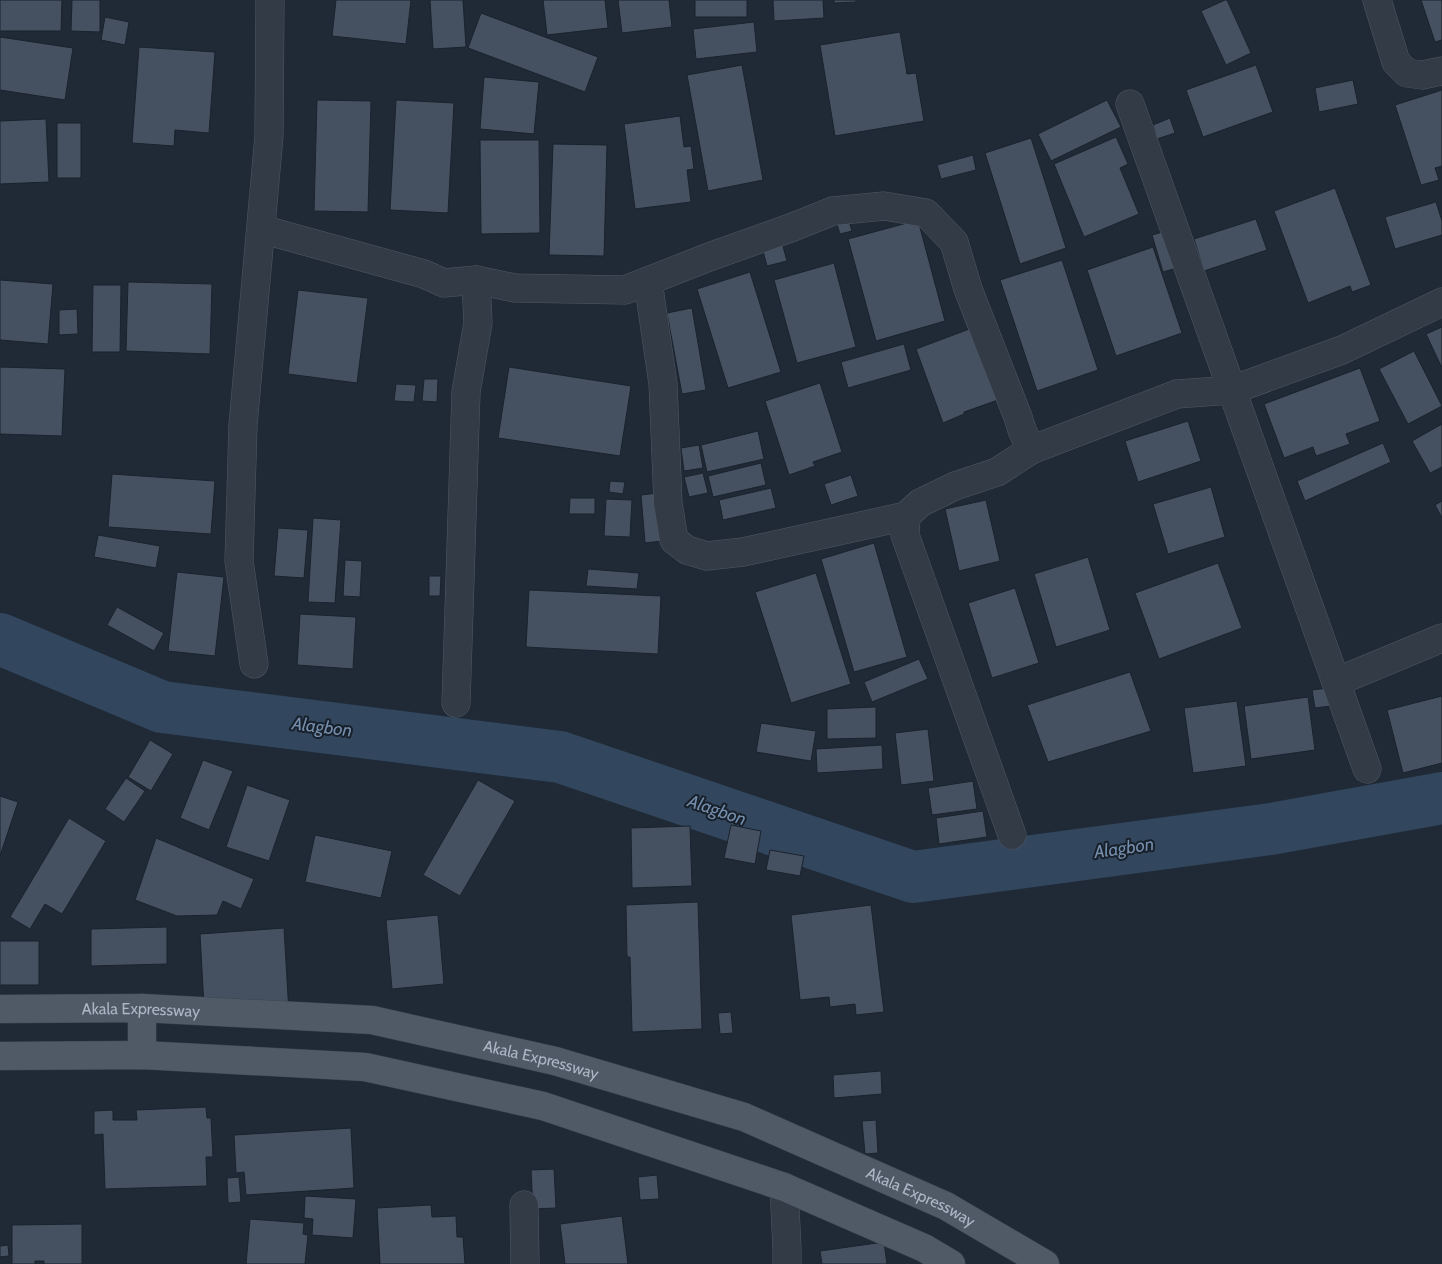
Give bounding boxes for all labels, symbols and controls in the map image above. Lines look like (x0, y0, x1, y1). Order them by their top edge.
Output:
water label: Alagbon (290, 712, 353, 742)
water label: Alagbon (684, 789, 749, 830)
water label: Alagbon (1092, 833, 1155, 863)
street label: Akala Expressway (82, 998, 201, 1021)
street label: Akala Expressway (482, 1036, 601, 1083)
street label: Akala Expressway (864, 1163, 979, 1231)

